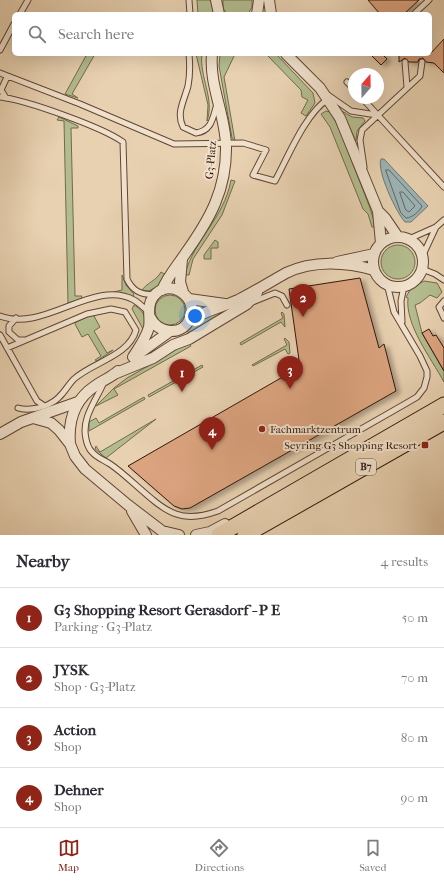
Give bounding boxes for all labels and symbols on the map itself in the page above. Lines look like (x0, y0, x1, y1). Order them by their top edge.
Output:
north arrow (348, 68, 384, 104)
street label: G3-Platz (203, 140, 219, 180)
pin: 2 (290, 284, 316, 317)
your location (185, 306, 205, 326)
pin: 3 (277, 356, 303, 389)
pin: 1 (169, 359, 195, 392)
pin: 4 (199, 417, 225, 450)
place label: Fachmarktzentrum (270, 423, 362, 436)
marker: Fachmarktzentrum (257, 424, 267, 434)
place label: Seyring G3 Shopping Resort (284, 439, 417, 452)
marker: Seyring G3 Shopping Resort (420, 440, 430, 450)
road number: B7 (356, 459, 376, 475)

